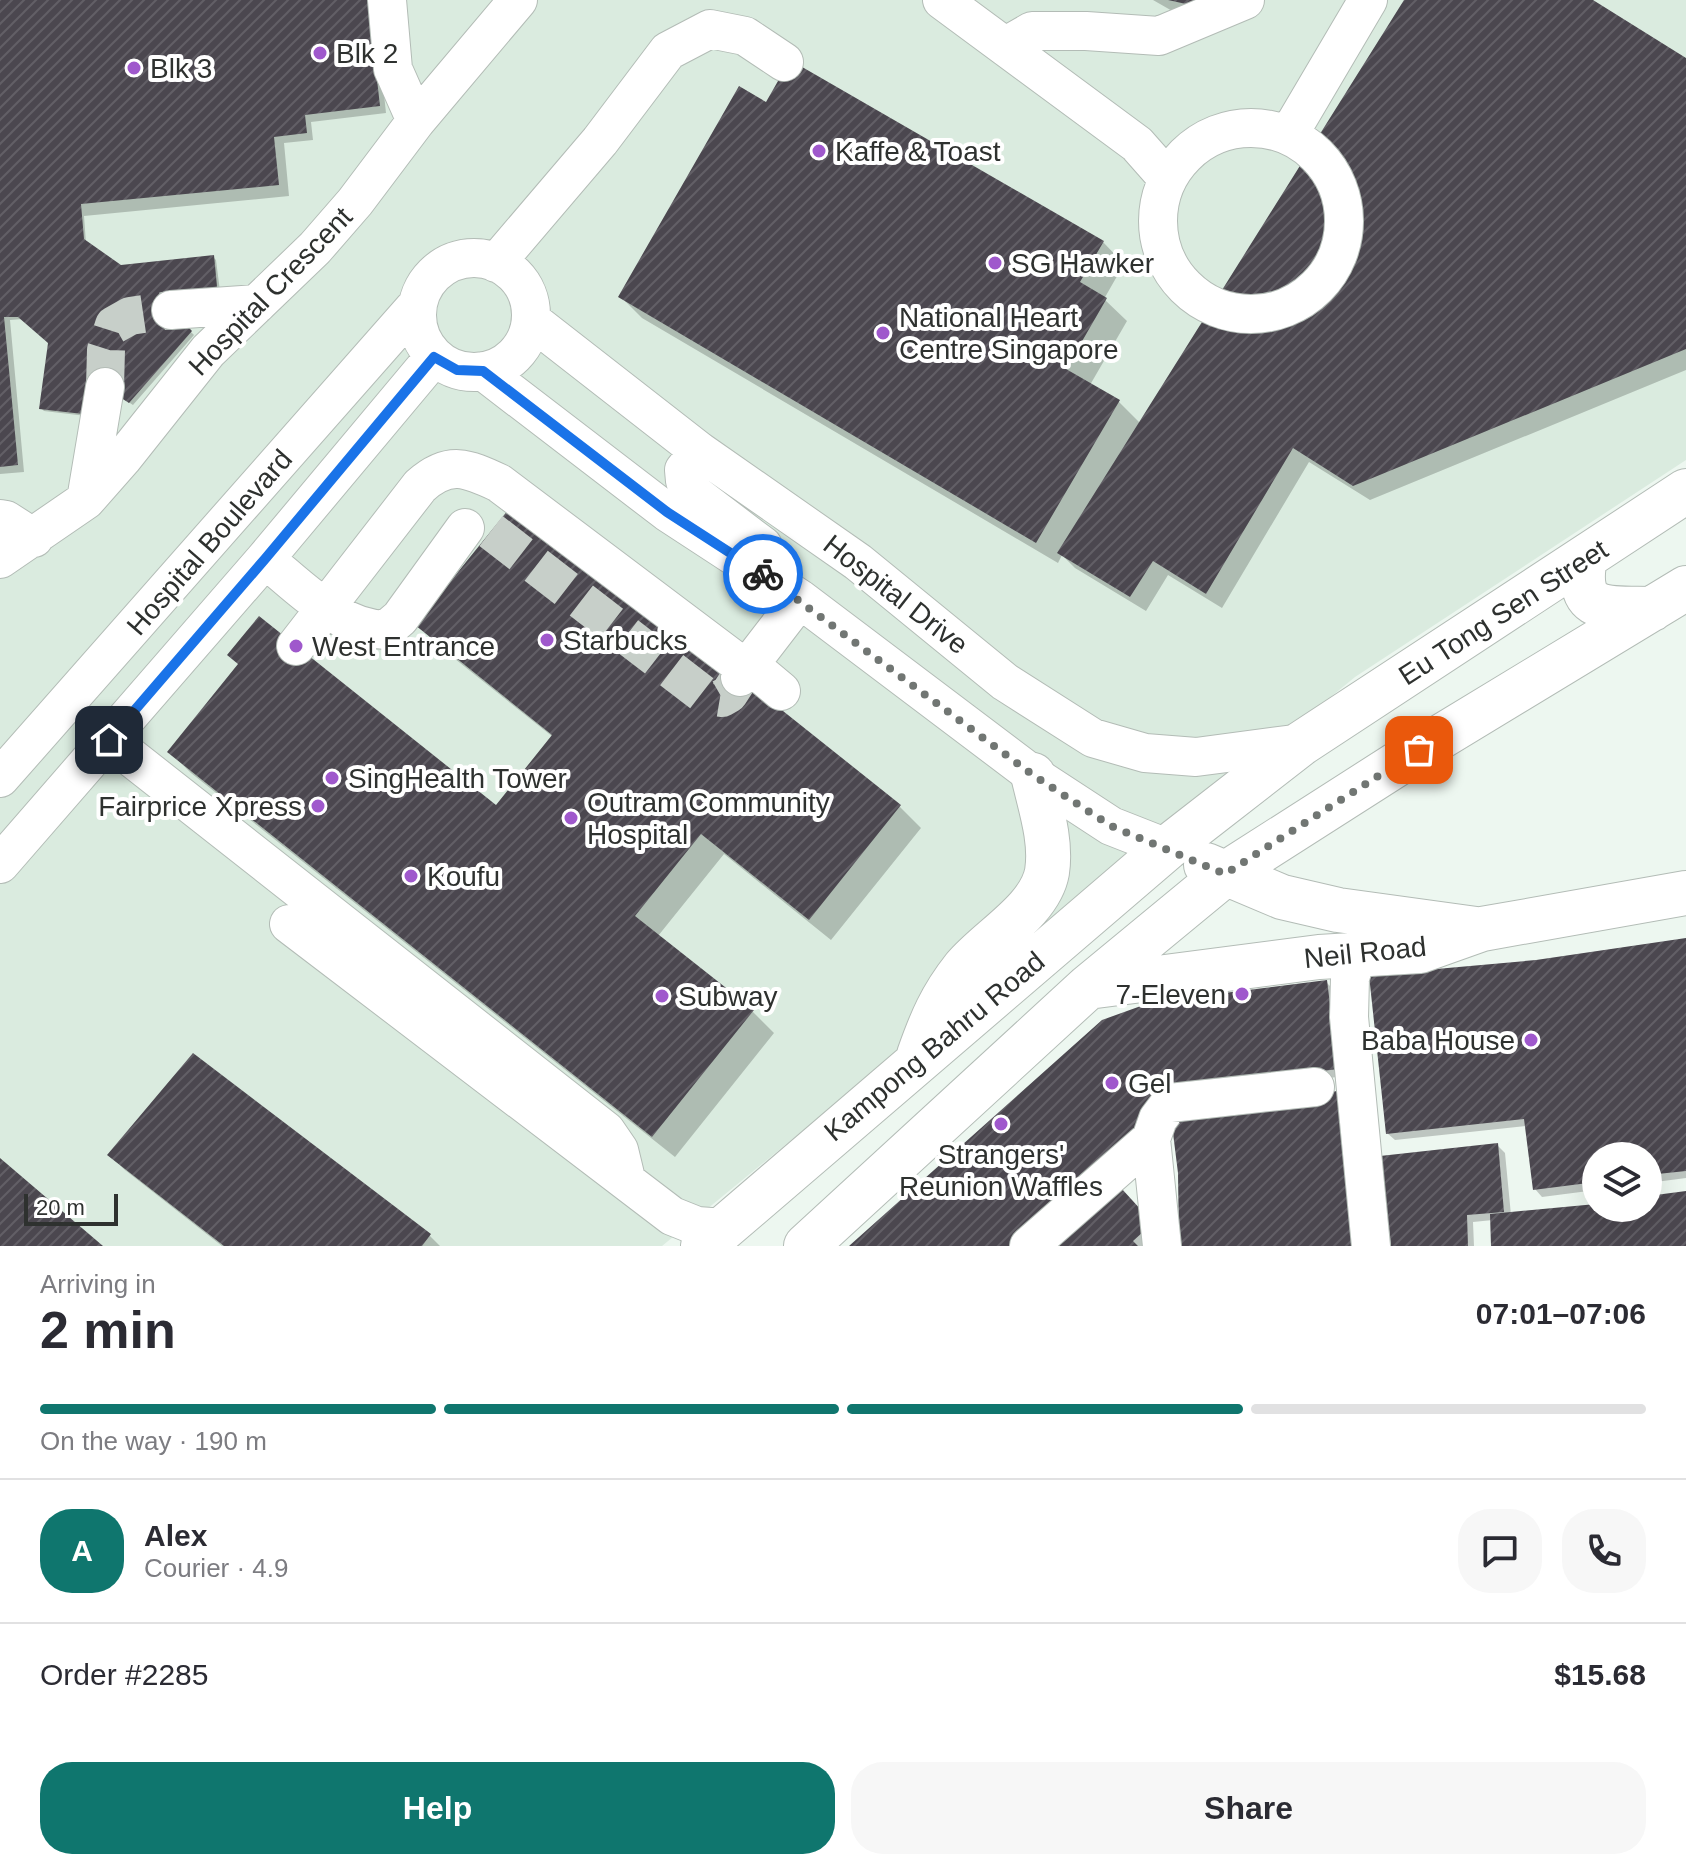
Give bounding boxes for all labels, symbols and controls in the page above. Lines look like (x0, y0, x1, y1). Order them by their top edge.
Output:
place label: Blk 2 (336, 38, 398, 69)
marker: Blk 2 (311, 44, 329, 62)
place label: Blk 3 (150, 53, 212, 84)
marker: Blk 3 (125, 59, 143, 77)
place label: Kaffe & Toast (835, 136, 1001, 167)
marker: Kaffe & Toast (810, 142, 828, 160)
street label: Hospital Crescent (182, 201, 358, 382)
place label: SG Hawker (1011, 248, 1154, 279)
marker: SG Hawker (986, 254, 1004, 272)
place label: National Heart Centre Singapore (899, 302, 1118, 365)
marker: National Heart Centre Singapore (874, 324, 892, 342)
street label: Hospital Boulevard (121, 443, 298, 641)
street label: Hospital Drive (817, 529, 974, 660)
street label: Eu Tong Sen Street (1393, 533, 1614, 691)
courier (723, 534, 803, 614)
icon: bike (741, 552, 785, 596)
place label: Starbucks (563, 625, 688, 656)
place label: West Entrance (312, 631, 495, 662)
marker: Starbucks (538, 631, 556, 649)
marker: West Entrance (287, 637, 305, 655)
pin (75, 706, 143, 774)
pin (1385, 716, 1453, 784)
icon: home (87, 718, 131, 762)
icon: bag (1397, 728, 1441, 772)
place label: SingHealth Tower (348, 763, 567, 794)
marker: SingHealth Tower (323, 769, 341, 787)
place label: Outram Community Hospital (587, 787, 830, 850)
place label: Fairprice Xpress (98, 791, 302, 822)
marker: Fairprice Xpress (309, 797, 327, 815)
marker: Outram Community Hospital (562, 809, 580, 827)
place label: Koufu (427, 861, 500, 892)
marker: Koufu (402, 867, 420, 885)
street label: Neil Road (1302, 931, 1428, 974)
street label: Kampong Bahru Road (818, 945, 1050, 1147)
place label: 7-Eleven (1115, 979, 1226, 1010)
place label: Subway (678, 981, 778, 1012)
marker: 7-Eleven (1233, 985, 1251, 1003)
marker: Subway (653, 987, 671, 1005)
place label: Baba House (1361, 1025, 1515, 1056)
marker: Baba House (1522, 1031, 1540, 1049)
place label: Gel (1128, 1068, 1172, 1099)
marker: Gel (1103, 1074, 1121, 1092)
marker: Strangers' Reunion Waffles (992, 1115, 1010, 1133)
place label: Strangers' Reunion Waffles (899, 1139, 1103, 1202)
map controls (1582, 1142, 1662, 1222)
button: layers (1582, 1142, 1662, 1222)
scale bar (24, 1190, 118, 1226)
text: 20 m (36, 1195, 85, 1220)
text: Arriving in (40, 1269, 156, 1299)
text: 07:01–07:06 (1476, 1297, 1646, 1330)
text: 2 min (40, 1301, 176, 1359)
text: On the way · 190 m (40, 1426, 267, 1456)
button: chat (1458, 1509, 1542, 1593)
button: phone (1562, 1509, 1646, 1593)
text: Alex (144, 1519, 207, 1552)
text: A (71, 1534, 93, 1567)
text: Courier · 4.9 (144, 1553, 289, 1583)
text: Order #2285 (40, 1658, 208, 1691)
text: $15.68 (1554, 1658, 1646, 1691)
button: Help (40, 1762, 835, 1854)
button: Share (851, 1762, 1646, 1854)

